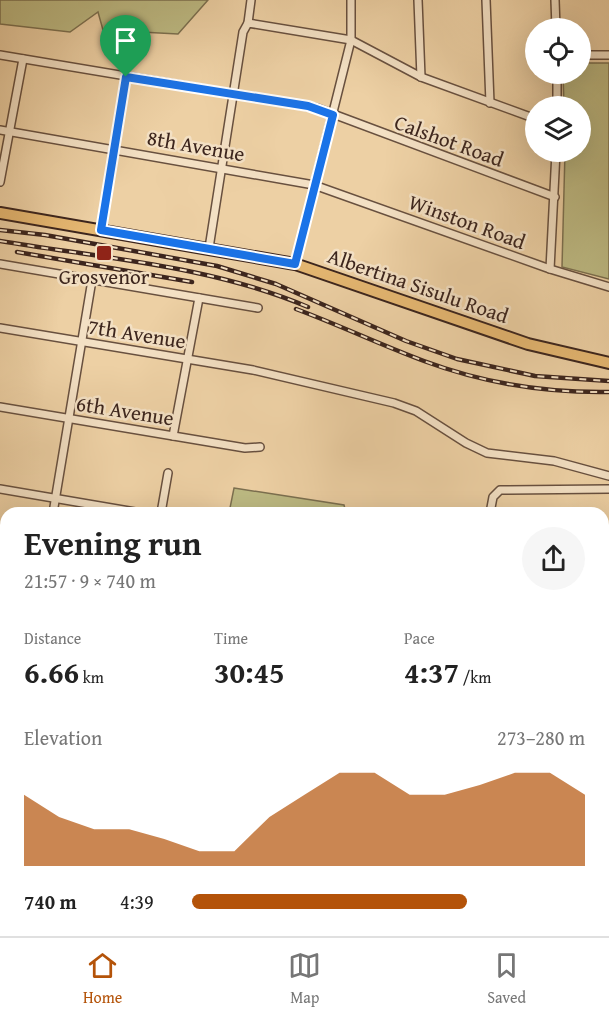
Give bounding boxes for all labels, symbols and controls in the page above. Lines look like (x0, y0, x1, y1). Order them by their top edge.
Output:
pin (100, 15, 151, 77)
map controls (525, 18, 591, 162)
button: locate (525, 18, 591, 84)
icon: arrive (109, 24, 142, 57)
button: layers (525, 96, 591, 162)
street label: Calshot Road (390, 106, 509, 175)
street label: 8th Avenue (145, 122, 247, 169)
street label: Winston Road (404, 186, 531, 257)
street label: Albertina Sisulu Road (324, 240, 513, 331)
marker: Grosvenor (95, 244, 113, 262)
place label: Grosvenor (59, 261, 150, 292)
street label: 7th Avenue (86, 310, 188, 357)
street label: 6th Avenue (74, 387, 176, 434)
text: Evening run (24, 519, 201, 567)
button: share (522, 527, 585, 590)
text: 21:57 · 9 × 740 m (24, 566, 156, 595)
text: Distance (24, 626, 81, 650)
text: Time (214, 626, 248, 650)
text: Pace (404, 626, 435, 650)
text: 6.66 (24, 650, 79, 694)
text: 30:45 (214, 650, 285, 694)
text: 4:37 (404, 650, 459, 694)
text: km (79, 665, 104, 689)
text: /km (459, 665, 491, 689)
text: Elevation (24, 723, 102, 752)
text: 273–280 m (497, 723, 585, 752)
text: 740 m (24, 887, 77, 916)
text: 4:39 (120, 887, 154, 916)
tab: Home (83, 949, 122, 1009)
tab: Map (288, 949, 321, 1009)
tab: Saved (487, 949, 526, 1009)

